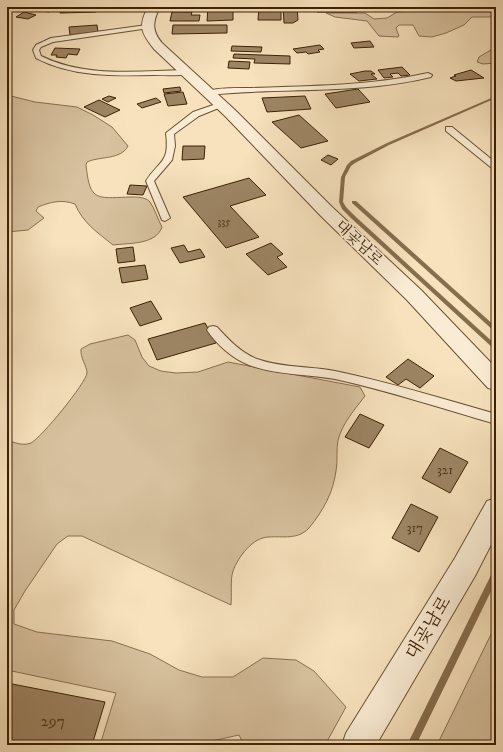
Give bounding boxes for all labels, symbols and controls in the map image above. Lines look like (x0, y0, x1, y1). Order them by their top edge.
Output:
house number: 335 (217, 215, 231, 229)
street label: 대곶남로 (331, 216, 387, 270)
house number: 321 (437, 462, 453, 478)
house number: 317 (407, 520, 423, 536)
street label: 대곶남로 (402, 593, 456, 663)
house number: 297 (41, 711, 65, 731)

